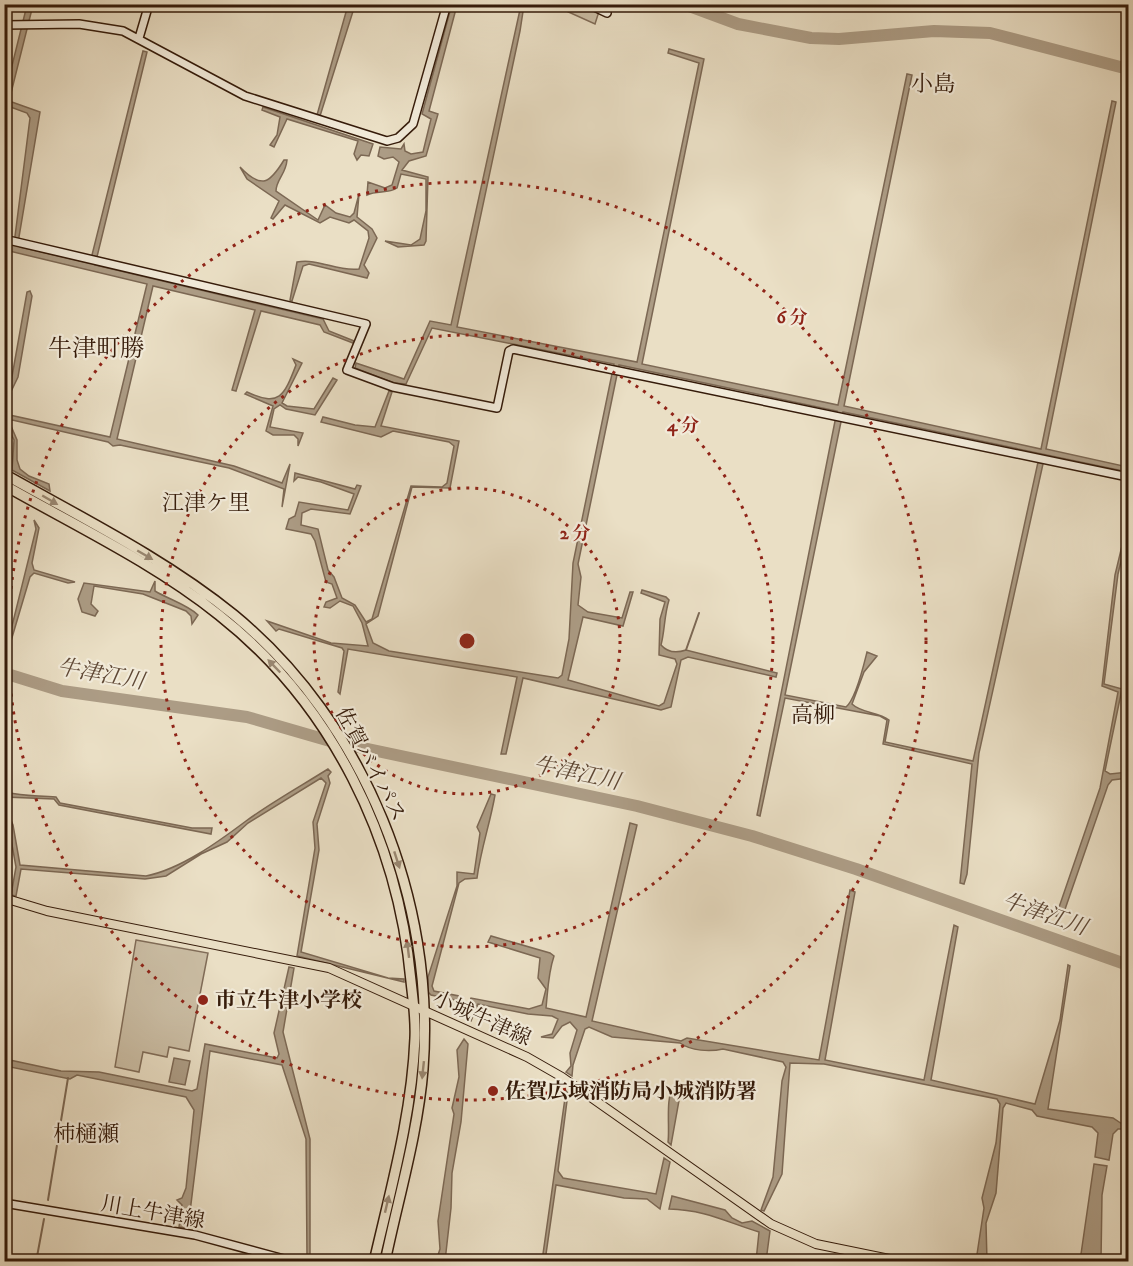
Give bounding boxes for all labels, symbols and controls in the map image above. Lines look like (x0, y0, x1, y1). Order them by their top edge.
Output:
district label: 小島 (911, 71, 955, 98)
text: 6 分 (776, 307, 808, 329)
district label: 牛津町勝 (48, 334, 144, 364)
text: 4 分 (666, 415, 699, 437)
district label: 江津ケ里 (162, 490, 250, 517)
one-way arrow (41, 495, 58, 505)
text: 2 分 (560, 523, 590, 545)
one-way arrow (137, 550, 153, 561)
centre of rings (457, 631, 477, 651)
water label: 牛津江川 (55, 654, 148, 696)
one-way arrow (267, 660, 281, 674)
district label: 高柳 (791, 702, 835, 729)
street label: 佐賀バイパス (329, 703, 411, 826)
water label: 牛津江川 (531, 751, 624, 796)
one-way arrow (393, 851, 403, 869)
water label: 牛津江川 (999, 887, 1092, 942)
one-way arrow (404, 939, 413, 958)
street label: 小城牛津線 (428, 986, 535, 1052)
place label: 市立牛津小学校 (215, 988, 362, 1014)
marker: 市立牛津小学校 (196, 993, 210, 1007)
one-way arrow (418, 1060, 428, 1079)
place label: 佐賀広域消防局小城消防署 (505, 1079, 757, 1105)
marker: 佐賀広域消防局小城消防署 (486, 1084, 500, 1098)
district label: 柿樋瀬 (53, 1121, 119, 1148)
street label: 川上牛津線 (99, 1191, 207, 1235)
one-way arrow (383, 1195, 393, 1214)

